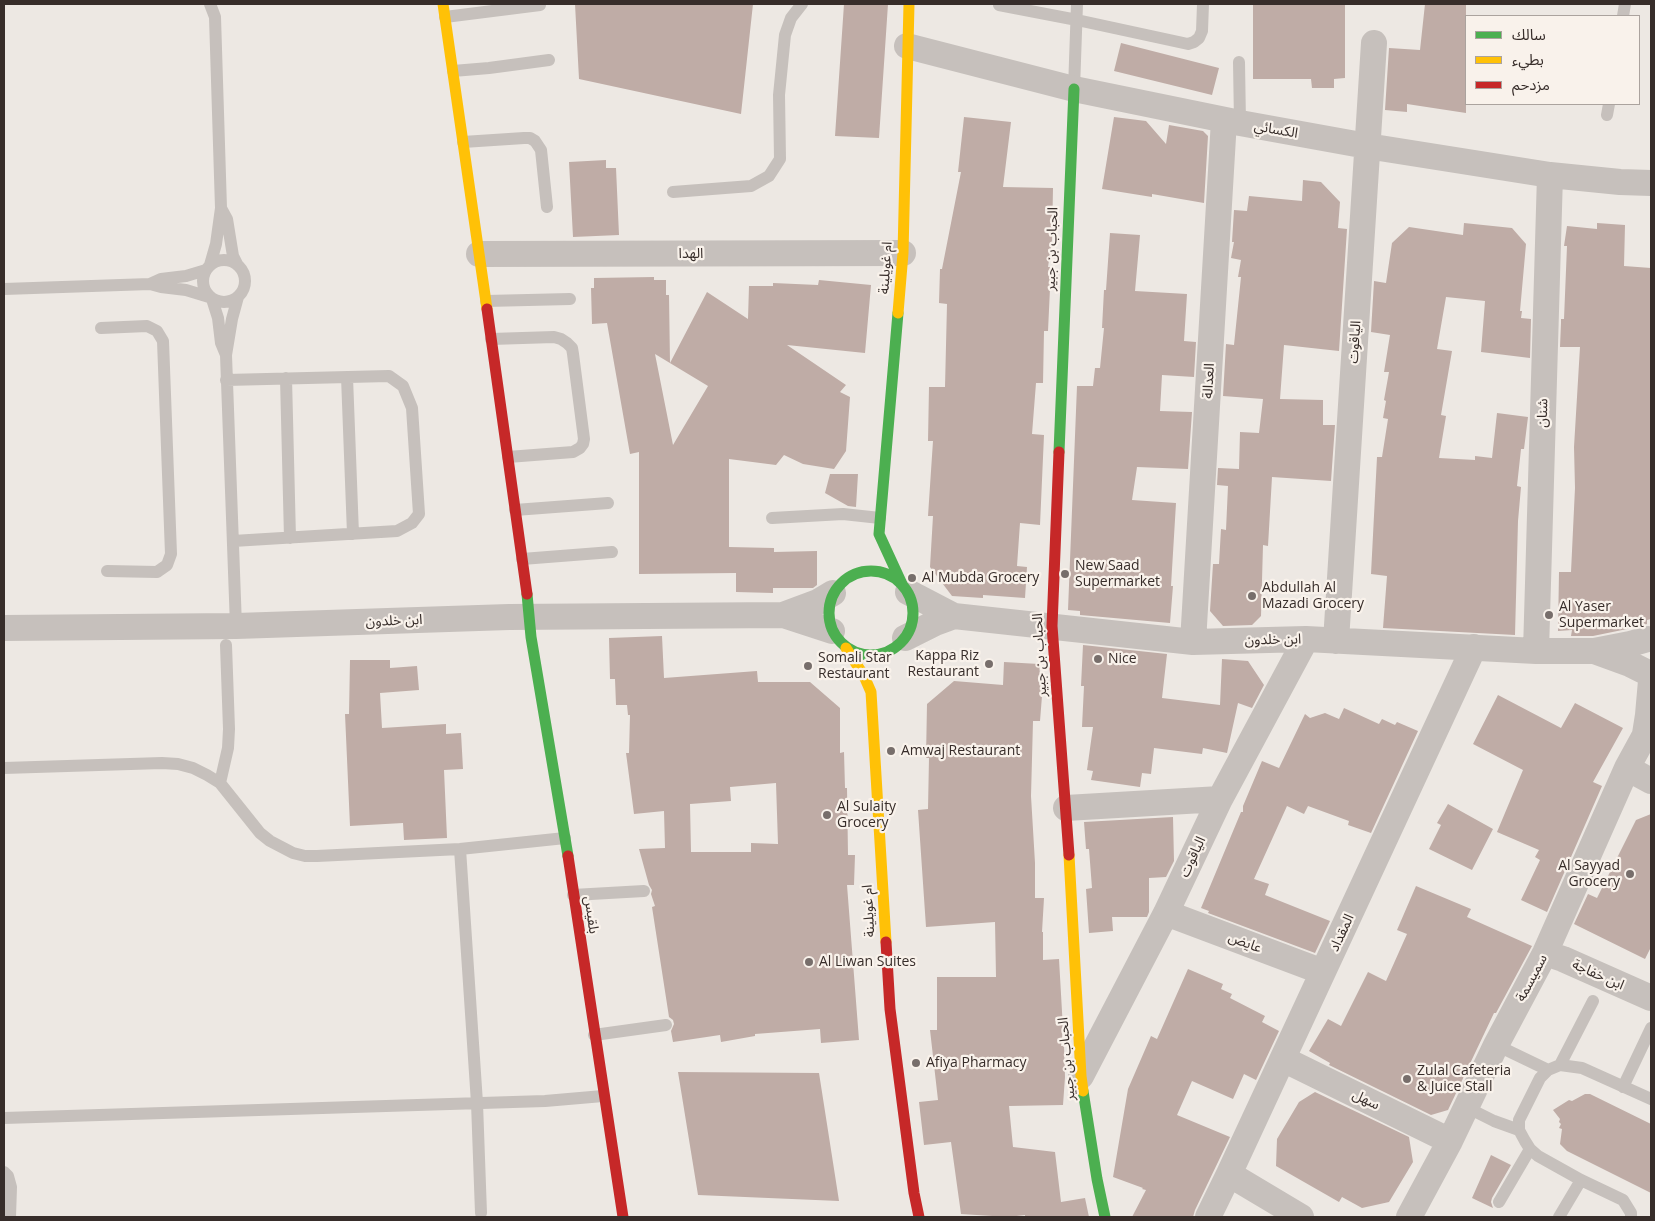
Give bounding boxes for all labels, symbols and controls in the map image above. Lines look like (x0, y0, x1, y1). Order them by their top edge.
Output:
legend (1465, 15, 1640, 105)
text: سالك (1512, 24, 1546, 44)
text: بطيء (1512, 49, 1544, 69)
text: مزدحم (1512, 74, 1550, 94)
street label: الكسائي (1253, 118, 1299, 142)
street label: الحباب بن جبير (1042, 207, 1062, 291)
street label: ام غويلينة (876, 241, 896, 295)
street label: الهدا (679, 246, 703, 262)
street label: الياقوت (1345, 320, 1365, 364)
street label: العدالة (1200, 363, 1218, 399)
street label: شنان (1534, 398, 1552, 428)
place label: New Saad Supermarket (1075, 558, 1160, 590)
marker: New Saad Supermarket (1059, 568, 1071, 580)
place label: Al Mubda Grocery (922, 570, 1039, 586)
marker: Al Mubda Grocery (906, 572, 918, 584)
place label: Abdullah Al Mazadi Grocery (1262, 580, 1364, 612)
marker: Abdullah Al Mazadi Grocery (1246, 590, 1258, 602)
place label: Al Yaser Supermarket (1559, 599, 1644, 632)
marker: Al Yaser Supermarket (1543, 609, 1555, 621)
street label: ابن خلدون (365, 612, 423, 630)
street label: الحباب بن جبير (1029, 613, 1051, 697)
street label: ابن خلدون (1245, 631, 1301, 649)
place label: Kappa Riz Restaurant (907, 648, 979, 680)
place label: Somali Star Restaurant (818, 650, 892, 682)
place label: Nice (1108, 651, 1137, 667)
marker: Nice (1092, 653, 1104, 665)
marker: Kappa Riz Restaurant (983, 658, 995, 670)
marker: Somali Star Restaurant (802, 660, 814, 672)
place label: Amwaj Restaurant (901, 743, 1020, 759)
marker: Amwaj Restaurant (885, 745, 897, 757)
place label: Al Sulaity Grocery (837, 799, 896, 832)
marker: Al Sulaity Grocery (821, 809, 833, 821)
street label: الياقوت (1176, 834, 1210, 880)
place label: Al Sayyad Grocery (1558, 858, 1620, 890)
marker: Al Sayyad Grocery (1624, 868, 1636, 880)
street label: ام غويلينة (859, 884, 879, 938)
street label: بلقيس (580, 895, 602, 935)
street label: المقداد (1326, 912, 1358, 954)
street label: عايض (1226, 929, 1264, 957)
street label: سميسمة (1513, 952, 1551, 1004)
place label: Al Liwan Suites (819, 954, 916, 970)
marker: Al Liwan Suites (803, 956, 815, 968)
street label: ابن خفاجة (1569, 956, 1627, 994)
street label: الحباب بن جبير (1055, 1017, 1079, 1101)
place label: Afiya Pharmacy (926, 1055, 1026, 1071)
marker: Afiya Pharmacy (910, 1057, 922, 1069)
place label: Zulal Cafeteria & Juice Stall (1417, 1063, 1511, 1096)
marker: Zulal Cafeteria & Juice Stall (1401, 1073, 1413, 1085)
street label: سهل (1350, 1086, 1382, 1114)

